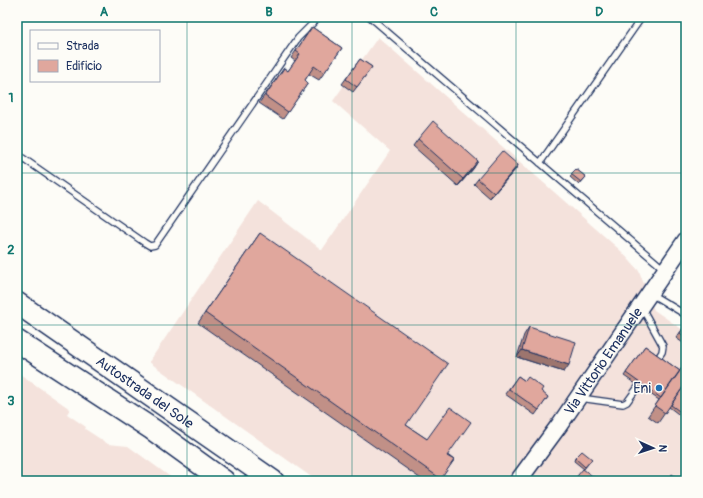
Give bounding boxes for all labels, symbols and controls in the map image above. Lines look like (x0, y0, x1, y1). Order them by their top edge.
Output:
text: A (100, 4, 109, 20)
text: B (265, 4, 273, 20)
text: C (430, 4, 438, 20)
text: D (595, 4, 603, 20)
legend (30, 30, 160, 82)
text: Strada (66, 39, 100, 54)
text: Edificio (66, 59, 102, 74)
text: 1 (8, 90, 14, 106)
text: 2 (7, 242, 15, 258)
street label: Via Vittorio Emanuele (561, 304, 646, 418)
street label: Autostrada del Sole (93, 353, 197, 432)
place label: Eni (633, 380, 652, 397)
marker: Eni (654, 383, 664, 393)
text: 3 (7, 393, 15, 409)
north arrow (633, 428, 673, 468)
text: N (656, 444, 669, 453)

